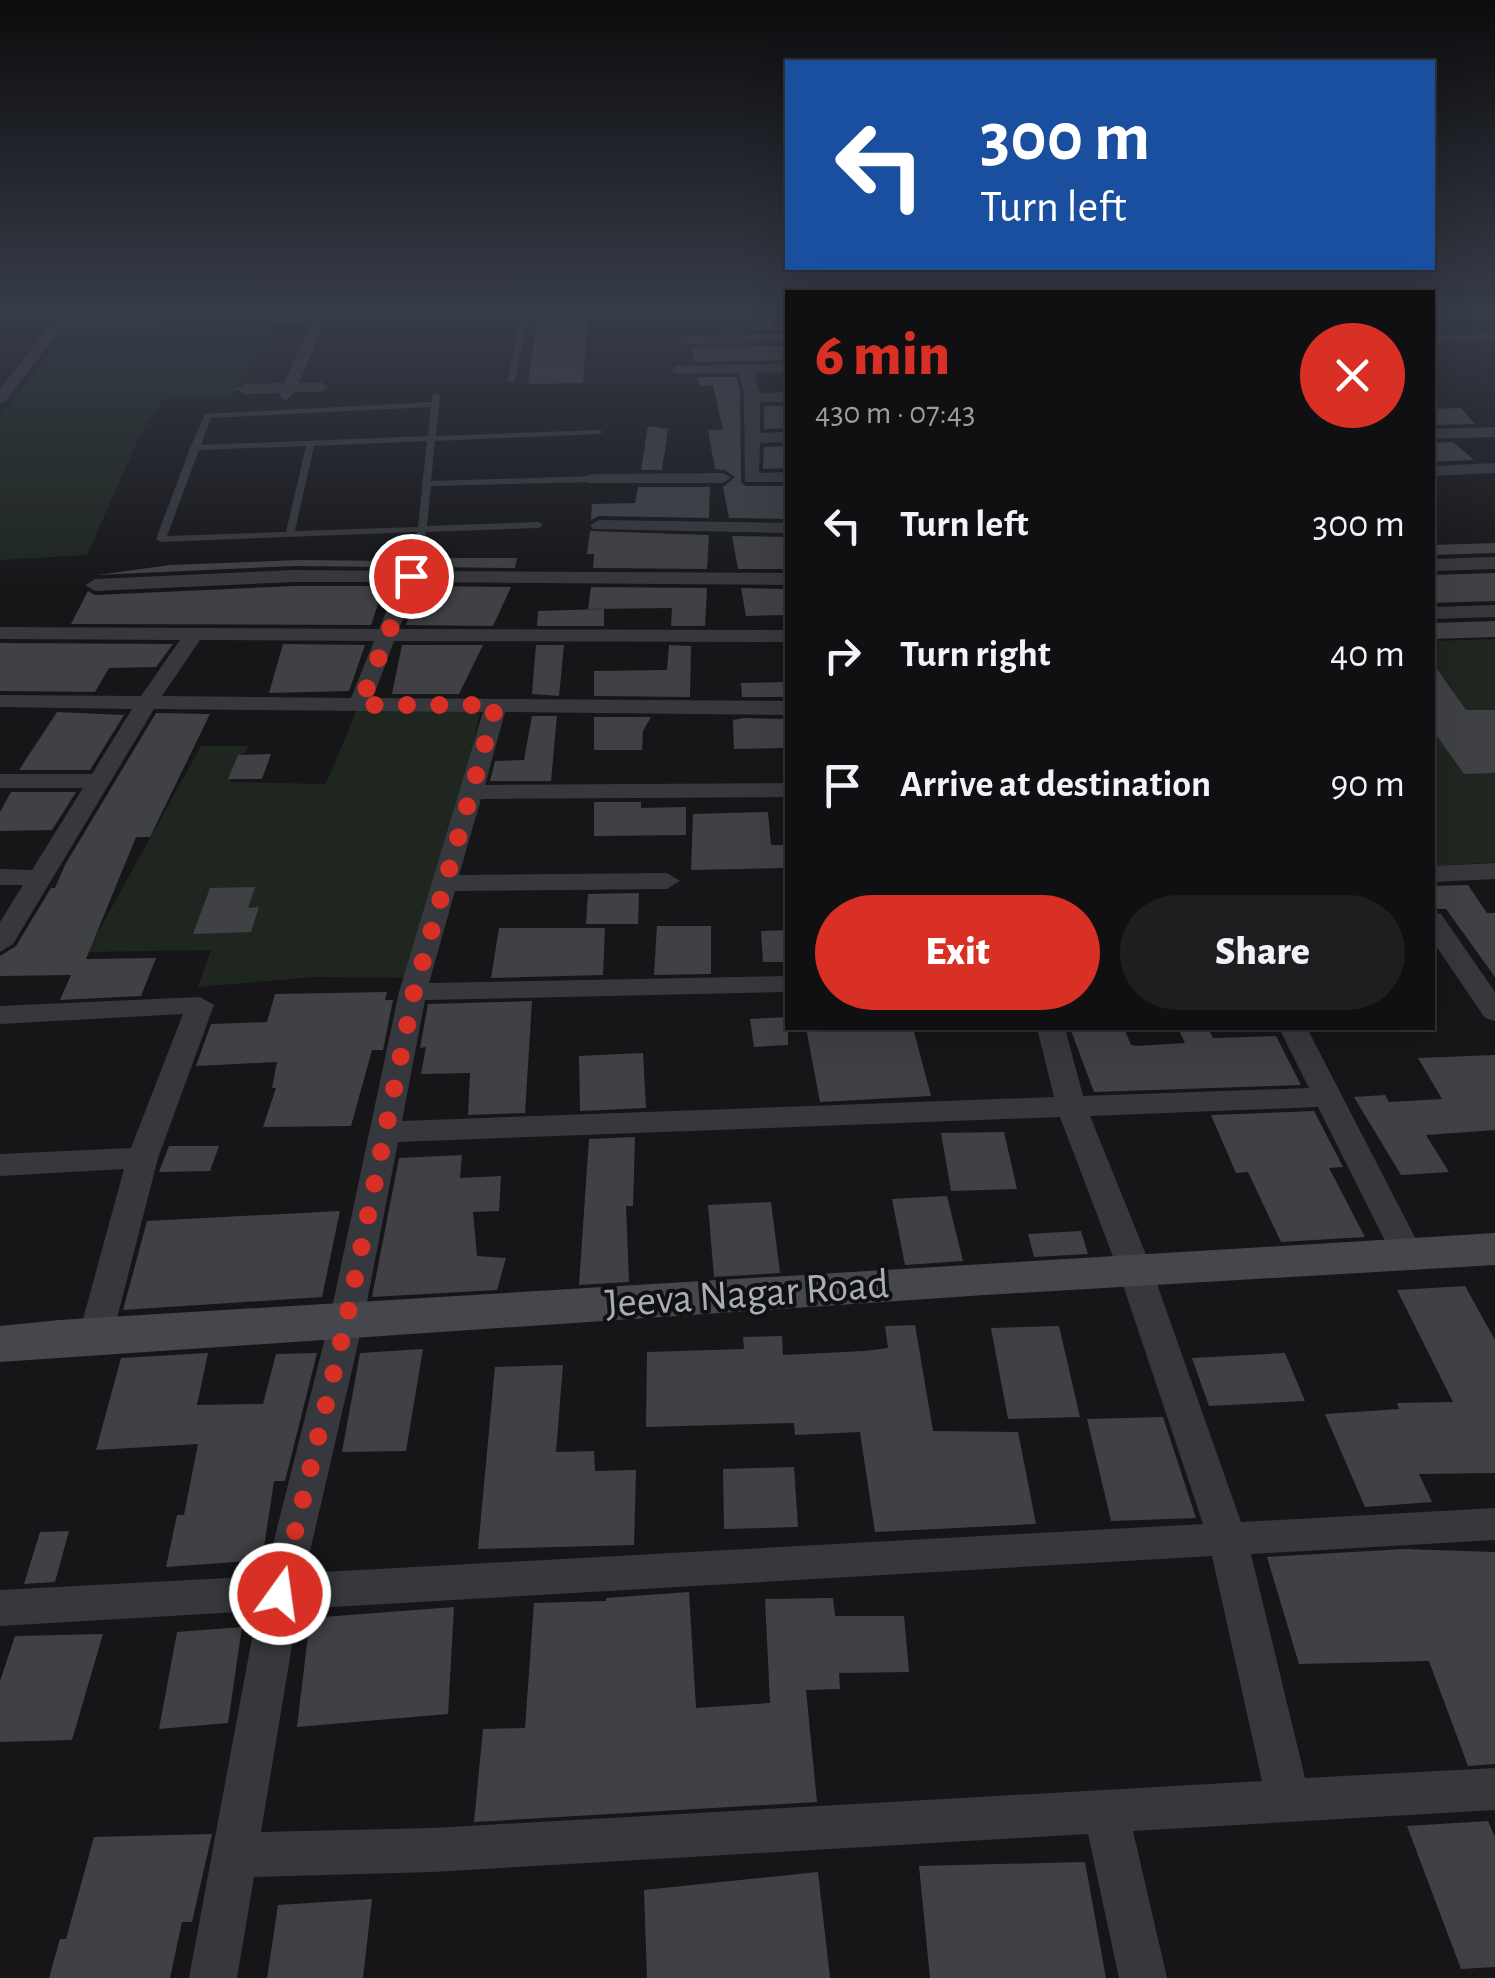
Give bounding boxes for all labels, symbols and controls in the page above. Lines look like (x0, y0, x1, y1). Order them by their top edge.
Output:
icon: left (815, 100, 945, 230)
text: 300 m (980, 103, 1150, 173)
text: Turn left (980, 185, 1127, 230)
button: close (1300, 323, 1405, 428)
text: 6 min (815, 326, 950, 386)
text: 430 m · 07:43 (815, 397, 975, 429)
icon: left (815, 498, 870, 553)
text: Turn left (900, 506, 1028, 544)
text: 300 m (1313, 506, 1405, 544)
pin (369, 534, 454, 619)
icon: arrive (384, 549, 439, 604)
icon: right (815, 628, 870, 683)
text: Turn right (900, 636, 1050, 674)
text: 40 m (1330, 636, 1405, 674)
icon: arrive (815, 758, 870, 813)
text: Arrive at destination (900, 766, 1211, 804)
text: 90 m (1330, 766, 1405, 804)
button: Exit (815, 895, 1100, 1010)
button: Share (1120, 895, 1405, 1010)
street label: Jeeva Nagar Road (604, 1263, 890, 1325)
position arrow (228, 1542, 332, 1646)

